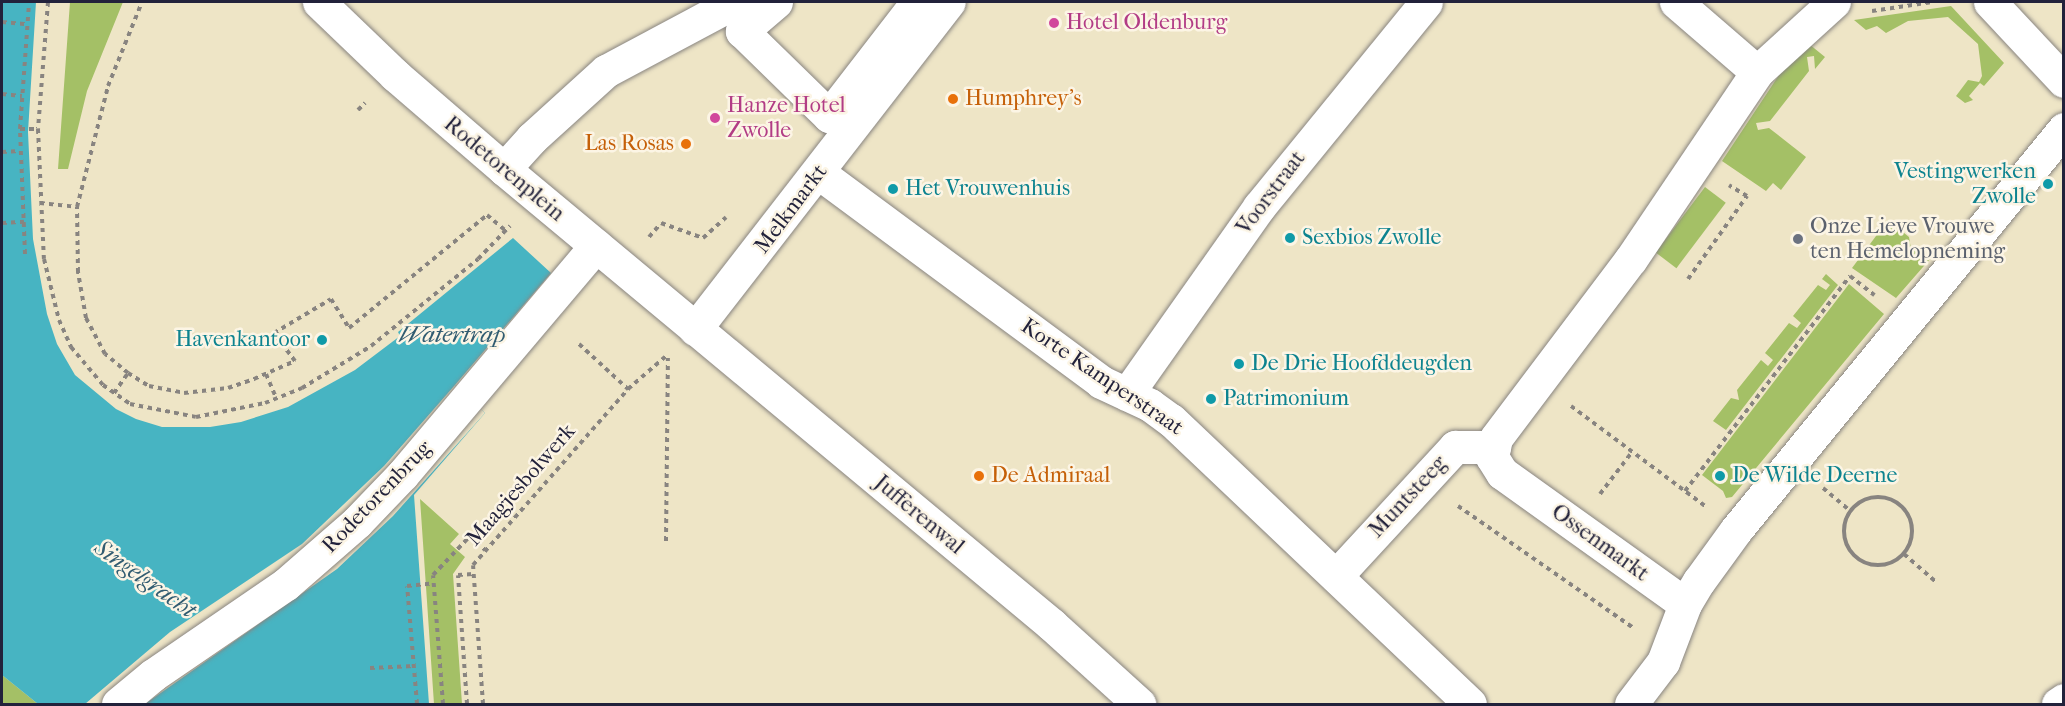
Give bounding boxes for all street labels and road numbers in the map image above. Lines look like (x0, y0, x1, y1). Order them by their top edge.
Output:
street label: Rodetorenplein (438, 111, 570, 227)
street label: Voorstraat (1231, 146, 1311, 240)
street label: Melkmarkt (749, 159, 833, 259)
street label: Korte Kamperstraat (1016, 313, 1188, 441)
street label: Maagjesbolwerk (461, 419, 581, 551)
street label: Rodetorenbrug (317, 435, 437, 559)
street label: Muntsteeg (1363, 451, 1453, 543)
street label: Jufferenwal (869, 470, 969, 560)
street label: Ossenmarkt (1546, 499, 1654, 587)

